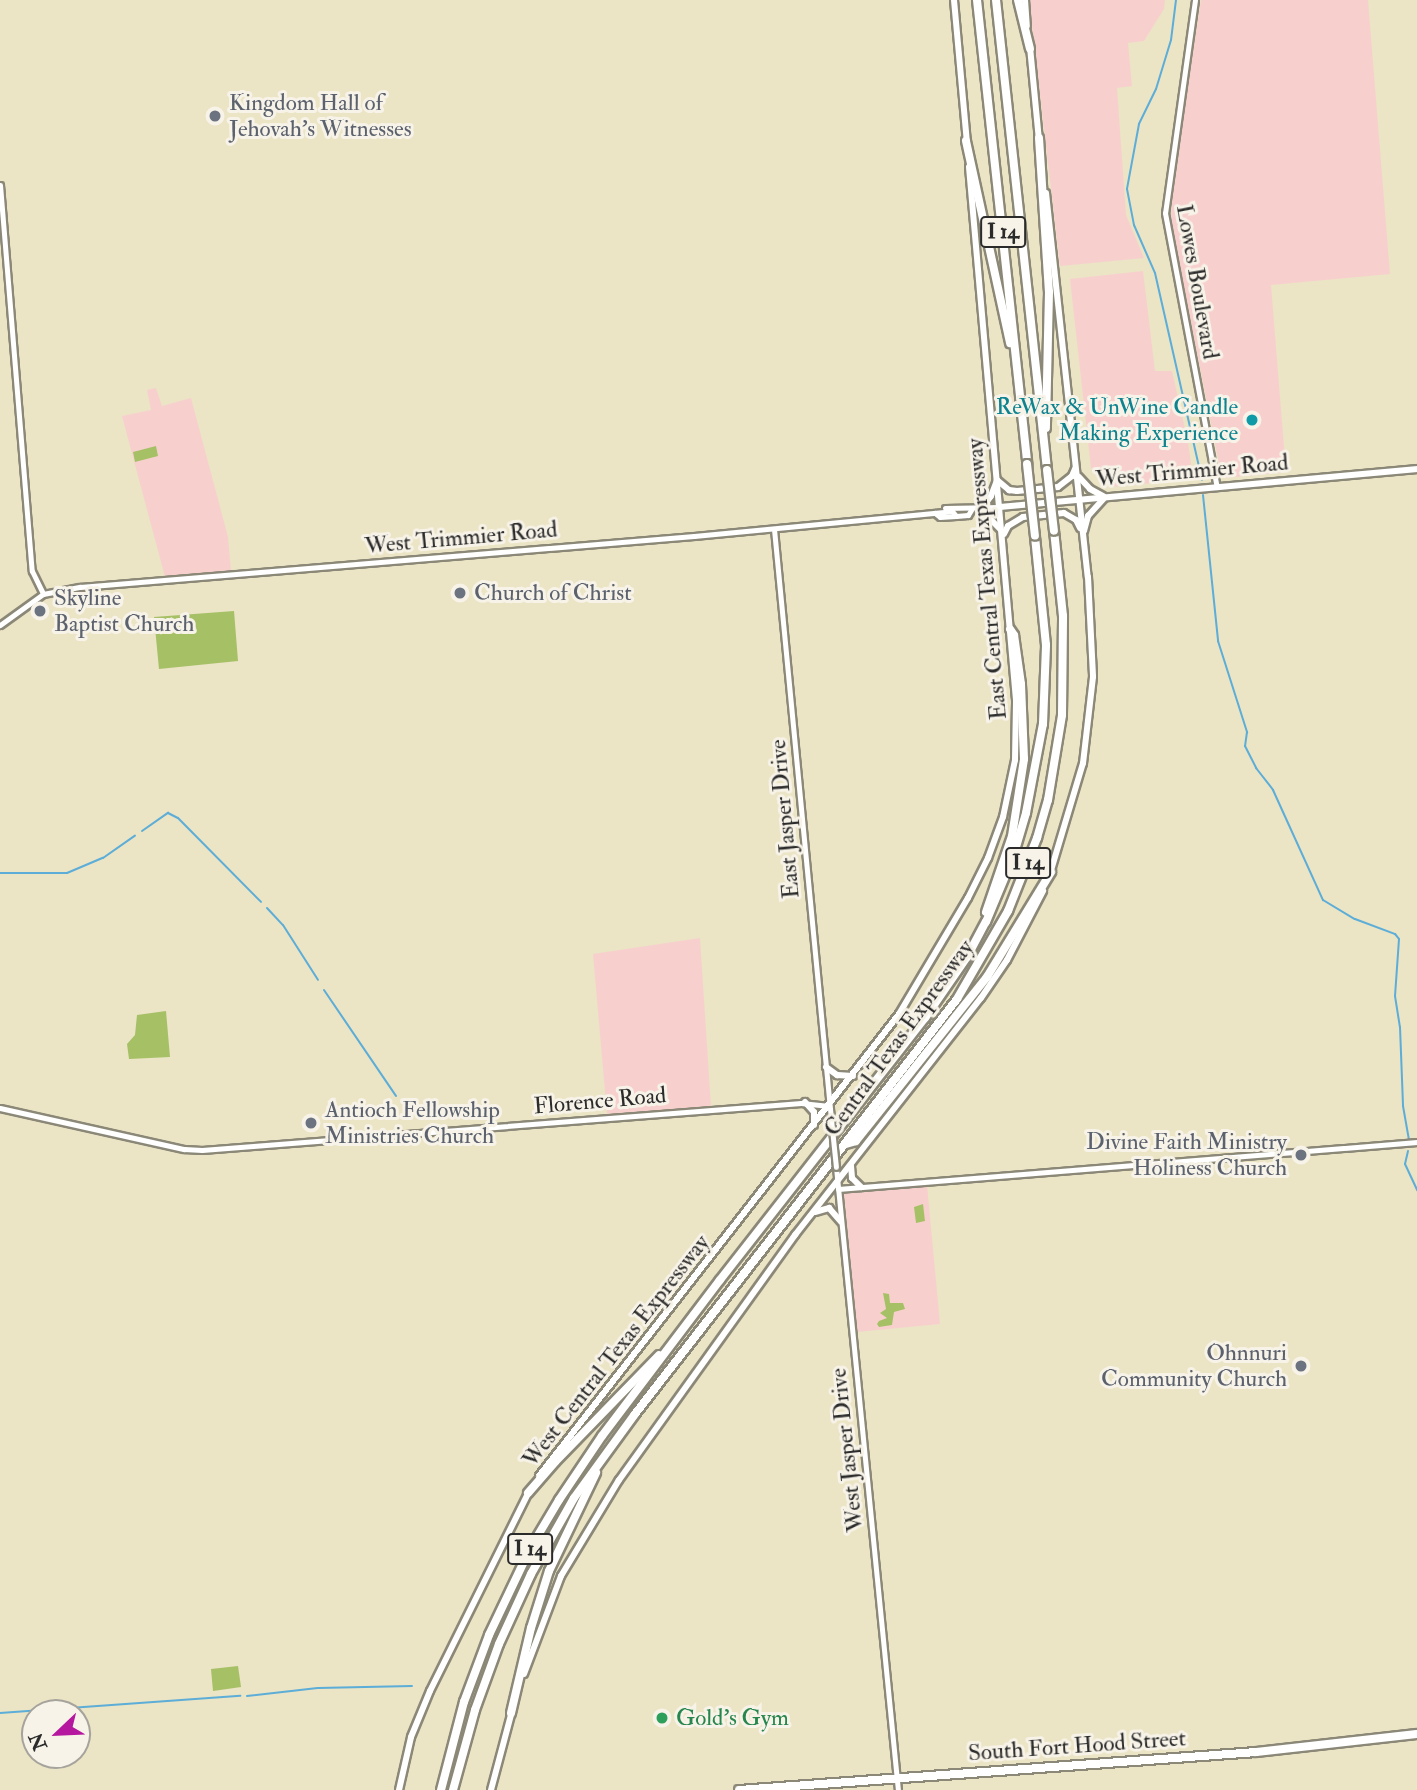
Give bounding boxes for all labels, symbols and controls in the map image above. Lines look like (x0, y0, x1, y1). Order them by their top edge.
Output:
place label: Kingdom Hall of Jehovah's Witnesses (229, 89, 412, 143)
marker: Kingdom Hall of Jehovah's Witnesses (207, 108, 223, 124)
street label: Lowes Boulevard (1170, 203, 1224, 361)
road number: I 14 (978, 215, 1028, 250)
place label: ReWax & UnWine Candle Making Experience (996, 393, 1238, 447)
marker: ReWax & UnWine Candle Making Experience (1244, 412, 1260, 428)
street label: East Central Texas Expressway (961, 437, 1013, 721)
street label: West Trimmier Road (1095, 449, 1289, 493)
street label: West Trimmier Road (364, 516, 558, 560)
place label: Church of Christ (474, 579, 632, 607)
place label: Skyline Baptist Church (54, 584, 194, 638)
marker: Church of Christ (452, 585, 468, 601)
marker: Skyline Baptist Church (32, 603, 48, 619)
street label: East Jasper Drive (764, 738, 806, 900)
road number: I 14 (1004, 846, 1052, 880)
street label: Central Texas Expressway (818, 934, 980, 1142)
street label: Florence Road (533, 1081, 667, 1121)
place label: Antioch Fellowship Ministries Church (325, 1096, 500, 1150)
marker: Antioch Fellowship Ministries Church (303, 1115, 319, 1131)
place label: Divine Faith Ministry Holiness Church (1086, 1128, 1287, 1182)
marker: Divine Faith Ministry Holiness Church (1293, 1147, 1309, 1163)
street label: West Central Texas Expressway (517, 1229, 715, 1473)
place label: Ohnnuri Community Church (1101, 1339, 1287, 1393)
marker: Ohnnuri Community Church (1293, 1358, 1309, 1374)
street label: West Jasper Drive (825, 1367, 869, 1533)
road number: I 14 (505, 1532, 554, 1566)
north arrow (21, 1699, 91, 1769)
place label: Gold's Gym (676, 1704, 789, 1732)
marker: Gold's Gym (654, 1710, 670, 1726)
street label: South Fort Hood Street (967, 1725, 1187, 1767)
text: N (24, 1729, 53, 1754)

